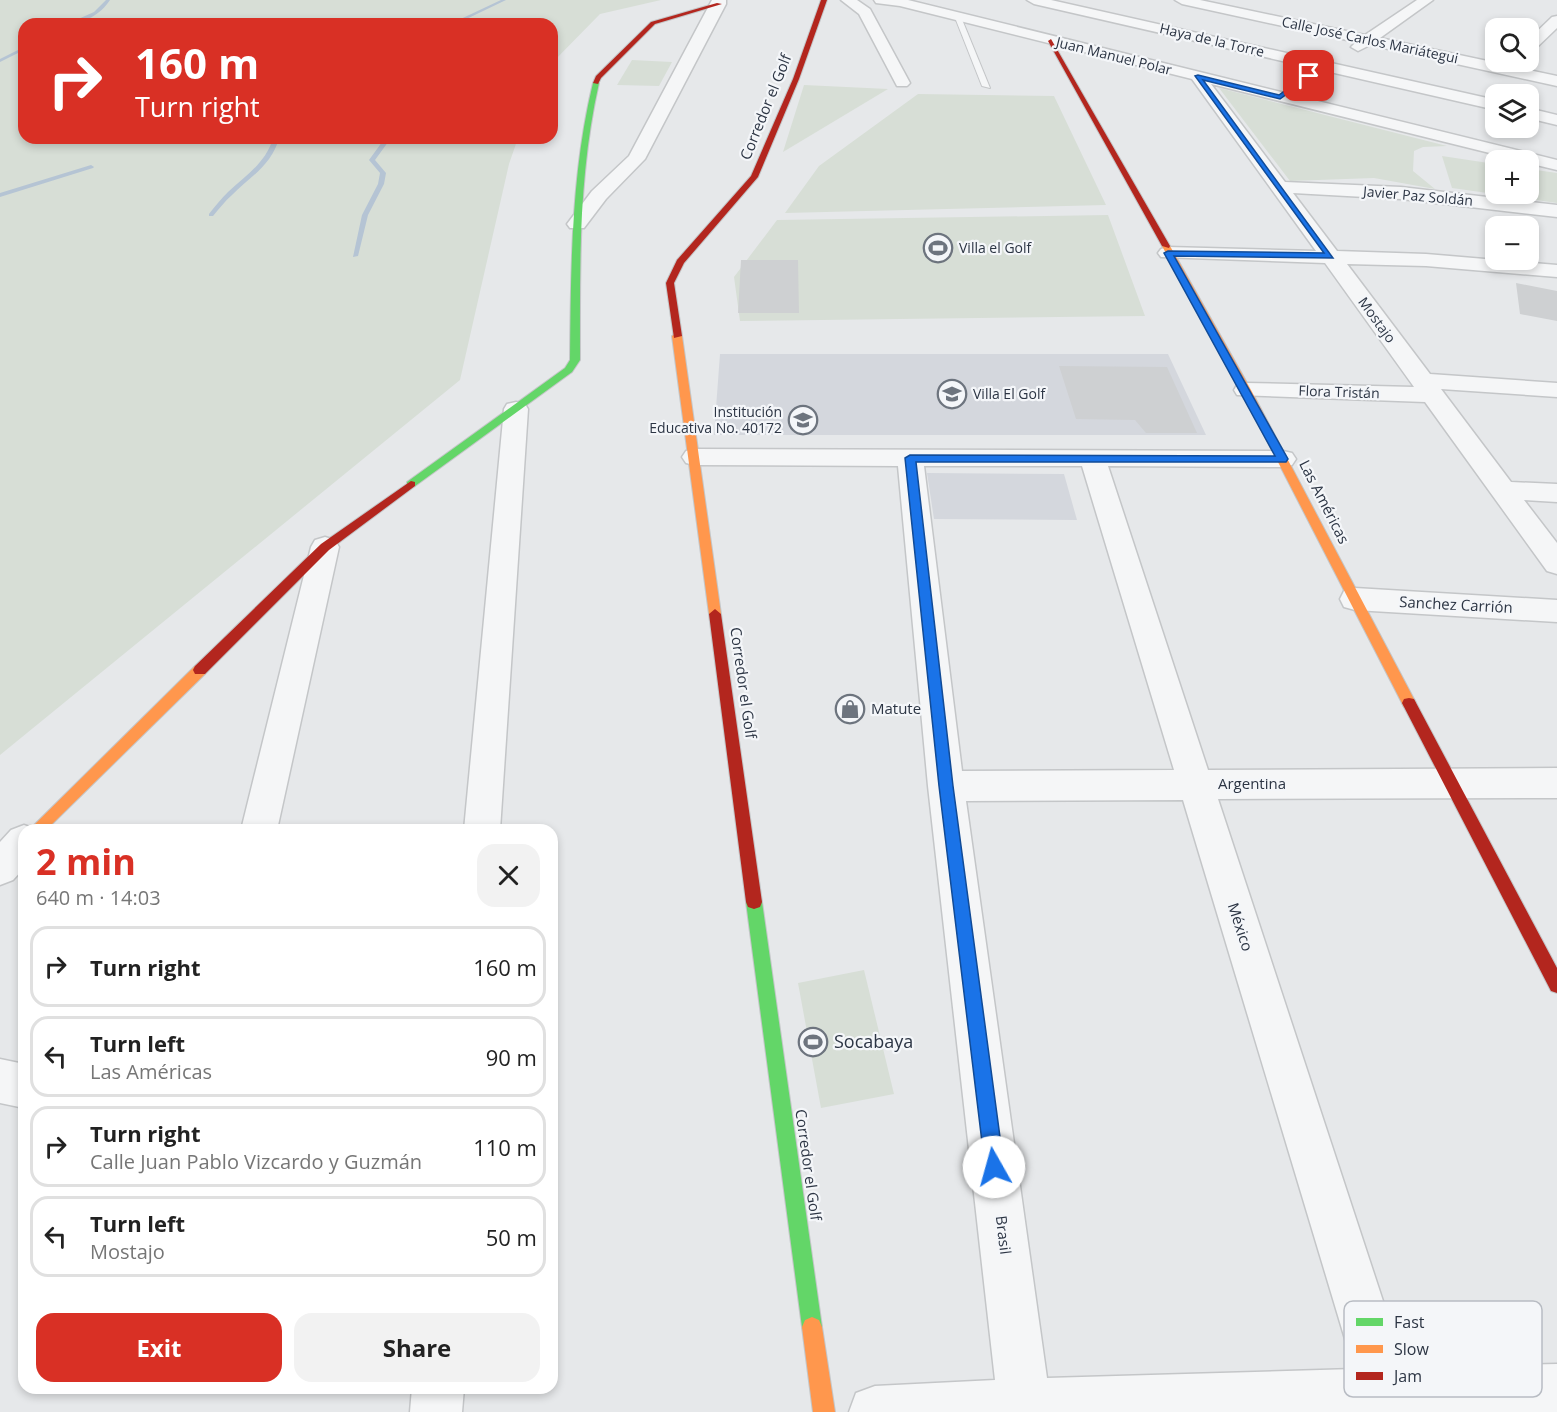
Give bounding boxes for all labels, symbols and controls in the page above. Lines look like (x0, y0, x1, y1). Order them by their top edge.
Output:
street label: Calle José Carlos Mariátegui (1280, 11, 1460, 68)
street label: Haya de la Torre (1158, 18, 1267, 61)
map controls (1485, 18, 1539, 270)
button: search (1485, 18, 1539, 72)
street label: Juan Manuel Polar (1052, 31, 1174, 79)
text: 160 m (135, 34, 259, 91)
icon: right (36, 42, 114, 120)
street label: Corredor el Golf (735, 50, 796, 162)
pin (1283, 50, 1334, 101)
icon: arrive (1292, 59, 1325, 92)
button: layers (1485, 84, 1539, 138)
text: Turn right (135, 88, 260, 125)
button: + (1485, 150, 1539, 204)
street label: Javier Paz Soldán (1360, 181, 1474, 210)
button: − (1485, 216, 1539, 270)
sports icon: Villa el Golf (922, 232, 954, 264)
place label: Villa el Golf (959, 238, 1033, 257)
street label: Mostajo (1354, 293, 1400, 346)
school or university icon: Villa El Golf (936, 378, 968, 410)
street label: Flora Tristán (1298, 381, 1380, 402)
place label: Villa El Golf (973, 384, 1046, 403)
place label: Institución Educativa No. 40172 (649, 402, 782, 437)
school or university icon: Institución Educativa No. 40172 (787, 404, 819, 436)
street label: Las Américas (1295, 456, 1355, 547)
street label: Sanchez Carrión (1399, 591, 1513, 617)
street label: Corredor el Golf (726, 626, 762, 741)
shop icon: Matute (834, 693, 866, 725)
place label: Matute (871, 698, 921, 718)
street label: Argentina (1218, 773, 1286, 793)
text: 2 min (36, 837, 136, 886)
button: close (477, 844, 540, 907)
text: 640 m · 14:03 (36, 884, 161, 911)
street label: México (1224, 900, 1258, 953)
icon: right (39, 950, 72, 983)
text: Turn right (90, 952, 201, 982)
text: 160 m (473, 952, 537, 982)
sports icon: Socabaya (797, 1026, 829, 1058)
text: Turn left (90, 1028, 185, 1058)
place label: Socabaya (834, 1029, 913, 1053)
icon: left (39, 1040, 72, 1073)
text: 90 m (486, 1042, 537, 1072)
text: Las Américas (90, 1058, 212, 1085)
street label: Corredor el Golf (791, 1108, 827, 1223)
text: Turn right (90, 1118, 201, 1148)
icon: right (39, 1130, 72, 1163)
text: 110 m (473, 1132, 537, 1162)
position arrow (962, 1135, 1026, 1199)
text: Calle Juan Pablo Vizcardo y Guzmán (90, 1148, 422, 1175)
text: Turn left (90, 1208, 185, 1238)
street label: Brasil (992, 1214, 1016, 1255)
icon: left (39, 1220, 72, 1253)
text: 50 m (486, 1222, 537, 1252)
text: Mostajo (90, 1238, 165, 1265)
legend (1344, 1301, 1542, 1397)
text: Fast (1394, 1311, 1425, 1333)
button: Exit (36, 1313, 282, 1382)
button: Share (294, 1313, 540, 1382)
text: Slow (1394, 1338, 1429, 1360)
text: Jam (1392, 1365, 1422, 1387)

